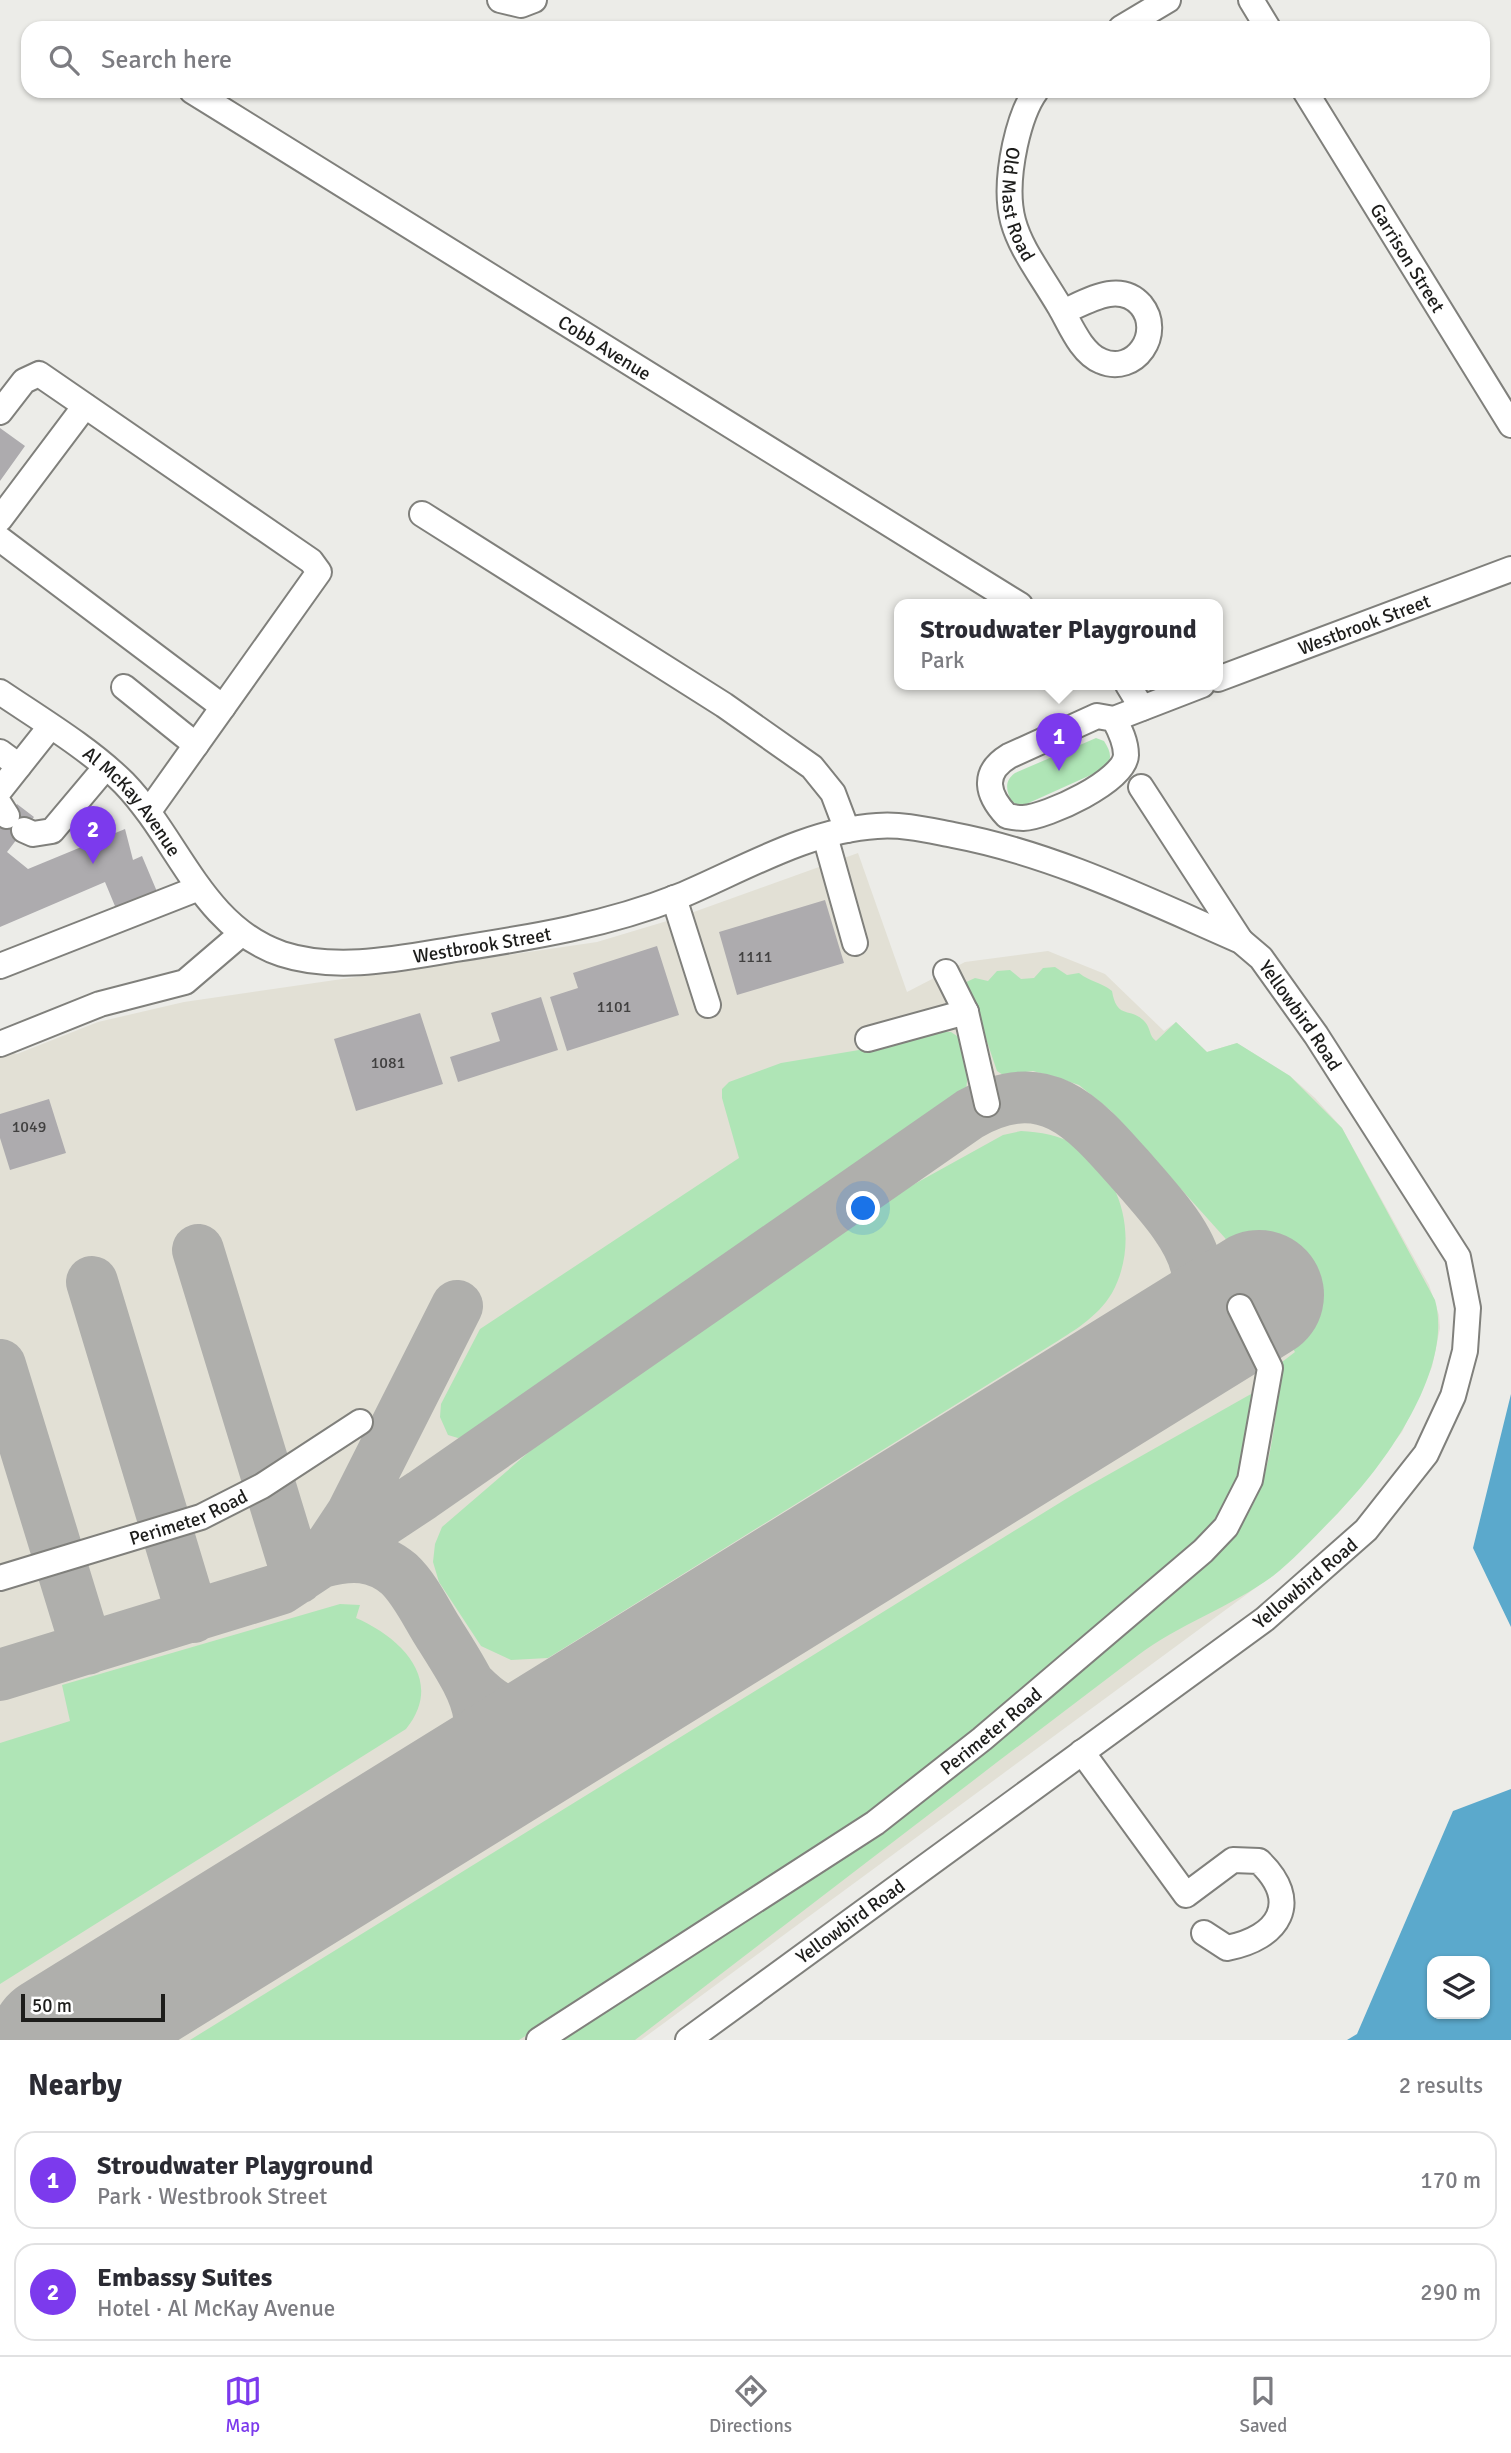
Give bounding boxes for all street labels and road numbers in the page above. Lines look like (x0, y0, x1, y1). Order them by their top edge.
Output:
street label: Old Mast Road (996, 145, 1040, 266)
street label: Garrison Street (1364, 199, 1450, 318)
street label: Cobb Avenue (553, 310, 655, 386)
street label: Westbrook Street (1295, 589, 1434, 661)
street label: Al McKay Avenue (78, 742, 186, 861)
street label: Westbrook Street (411, 922, 554, 969)
street label: Yellowbird Road (1253, 956, 1347, 1075)
street label: Perimeter Road (127, 1484, 252, 1551)
street label: Yellowbird Road (1248, 1533, 1363, 1634)
street label: Perimeter Road (936, 1682, 1047, 1780)
street label: Yellowbird Road (791, 1874, 910, 1969)

